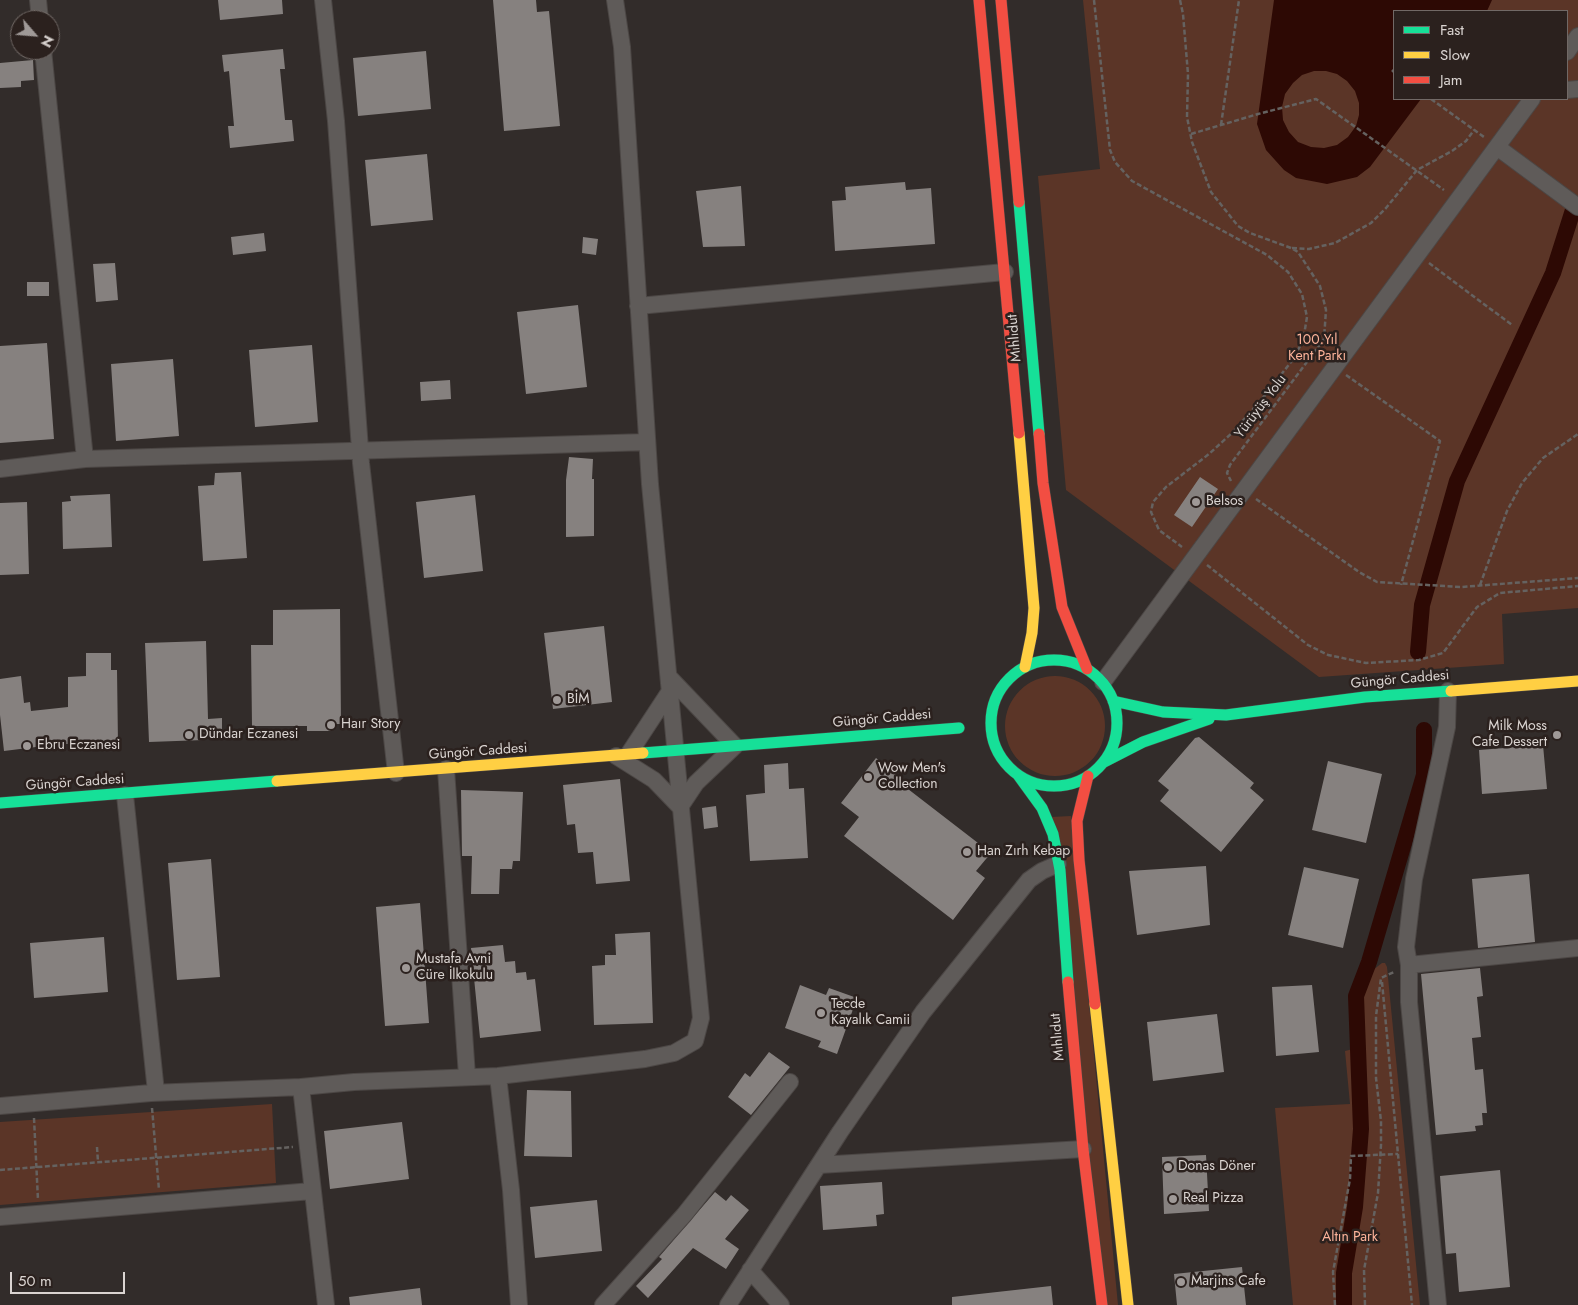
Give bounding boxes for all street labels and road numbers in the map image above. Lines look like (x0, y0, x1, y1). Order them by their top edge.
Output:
street label: Mıhlıdut (1005, 313, 1025, 363)
street label: Yürüyüş Yolu (1232, 372, 1290, 442)
street label: Güngör Caddesi (1350, 667, 1450, 693)
street label: Güngör Caddesi (832, 706, 932, 732)
street label: Güngör Caddesi (428, 740, 528, 764)
street label: Güngör Caddesi (25, 771, 125, 795)
street label: Mıhlıdut (1048, 1012, 1068, 1062)

